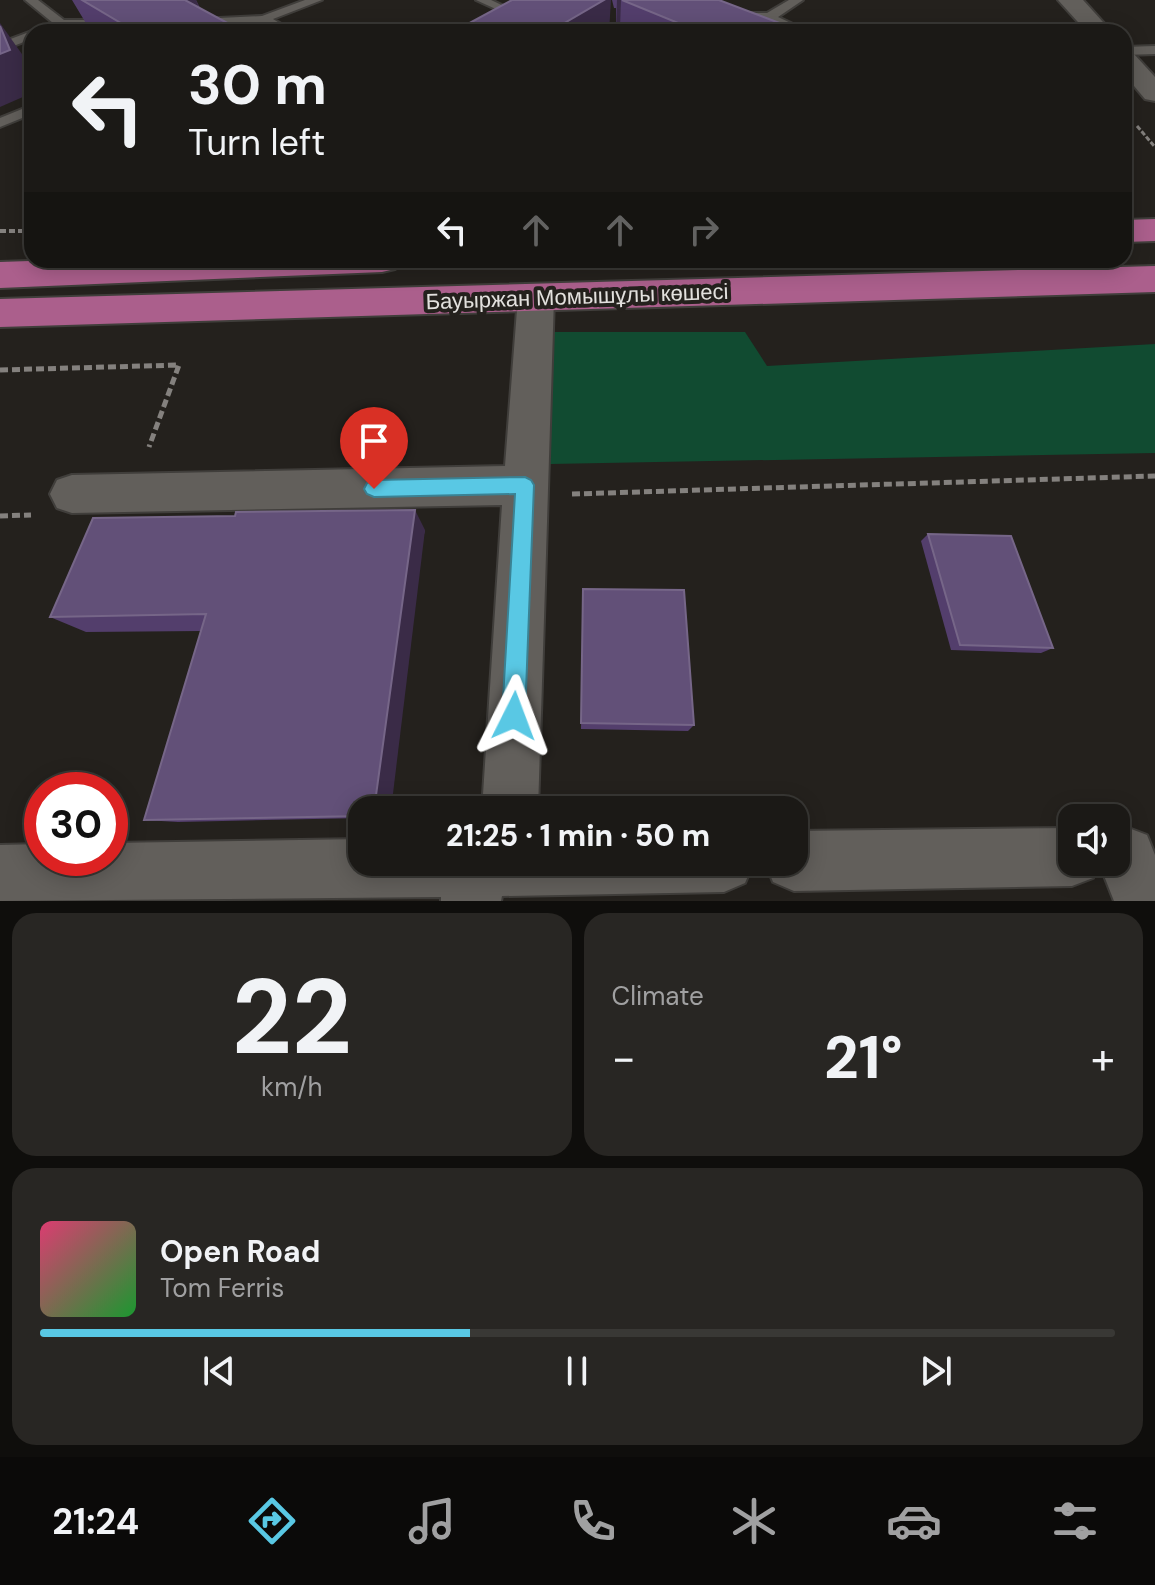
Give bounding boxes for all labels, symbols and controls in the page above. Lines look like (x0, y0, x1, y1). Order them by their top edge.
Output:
text: 30 m (188, 48, 327, 121)
icon: left (56, 56, 160, 160)
text: Turn left (188, 119, 325, 166)
icon: left (430, 208, 474, 252)
icon: ahead (514, 208, 558, 252)
icon: ahead (598, 208, 642, 252)
icon: right (682, 208, 726, 252)
street label: Бауыржан Момышұлы көшесі (425, 277, 729, 316)
pin (340, 407, 408, 489)
icon: arrive (352, 419, 396, 463)
position arrow (472, 674, 556, 758)
speed limit sign: 30 (24, 772, 128, 876)
map controls (1058, 804, 1130, 876)
button: sound (1058, 804, 1130, 876)
text: 21:25 · 1 min · 50 m (446, 816, 710, 855)
text: 22 (232, 950, 352, 1085)
text: Climate (612, 979, 704, 1013)
text: 21° (824, 1018, 903, 1097)
text: − (612, 1029, 636, 1087)
text: + (1091, 1029, 1115, 1087)
text: km/h (261, 1070, 322, 1104)
text: Open Road (160, 1232, 320, 1271)
text: Tom Ferris (160, 1271, 284, 1305)
icon: previous (197, 1349, 241, 1393)
icon: pause (555, 1349, 599, 1393)
icon: next (914, 1349, 958, 1393)
icon: directions (244, 1493, 300, 1549)
icon: music (404, 1493, 460, 1549)
icon: phone (565, 1493, 621, 1549)
icon: climate (726, 1493, 782, 1549)
icon: car (886, 1493, 942, 1549)
icon: filters (1047, 1493, 1103, 1549)
text: 21:24 (52, 1498, 139, 1545)

